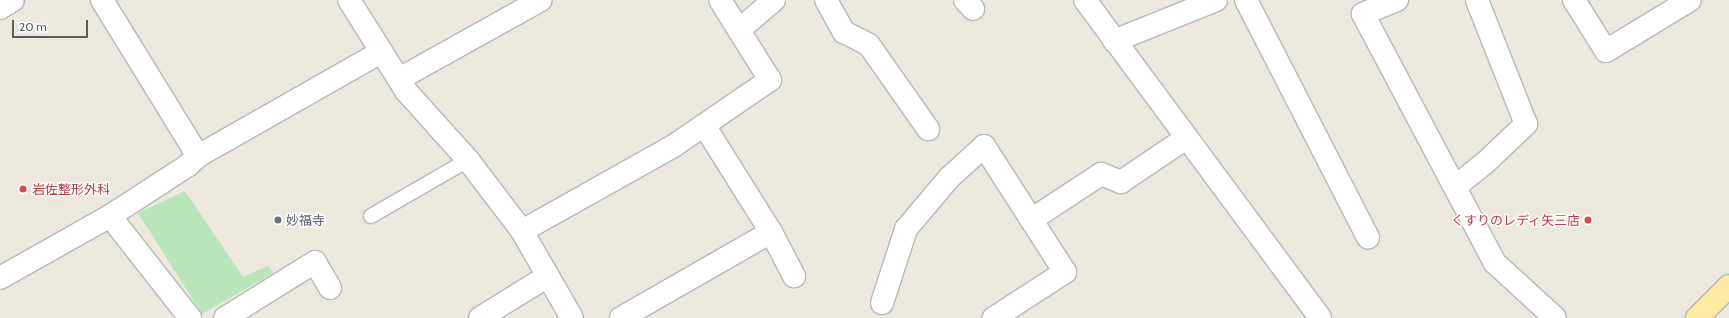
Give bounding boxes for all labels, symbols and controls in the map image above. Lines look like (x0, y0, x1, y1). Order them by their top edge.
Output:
scale bar (14, 12, 90, 38)
text: 20 m (19, 19, 47, 34)
place label: 岩佐整形外科 (32, 181, 110, 197)
marker: 岩佐整形外科 (17, 183, 29, 195)
place label: 妙福寺 (286, 212, 325, 228)
place label: くすりのレディ矢三店 (1450, 212, 1580, 228)
marker: 妙福寺 (273, 215, 283, 225)
marker: くすりのレディ矢三店 (1583, 215, 1593, 225)

